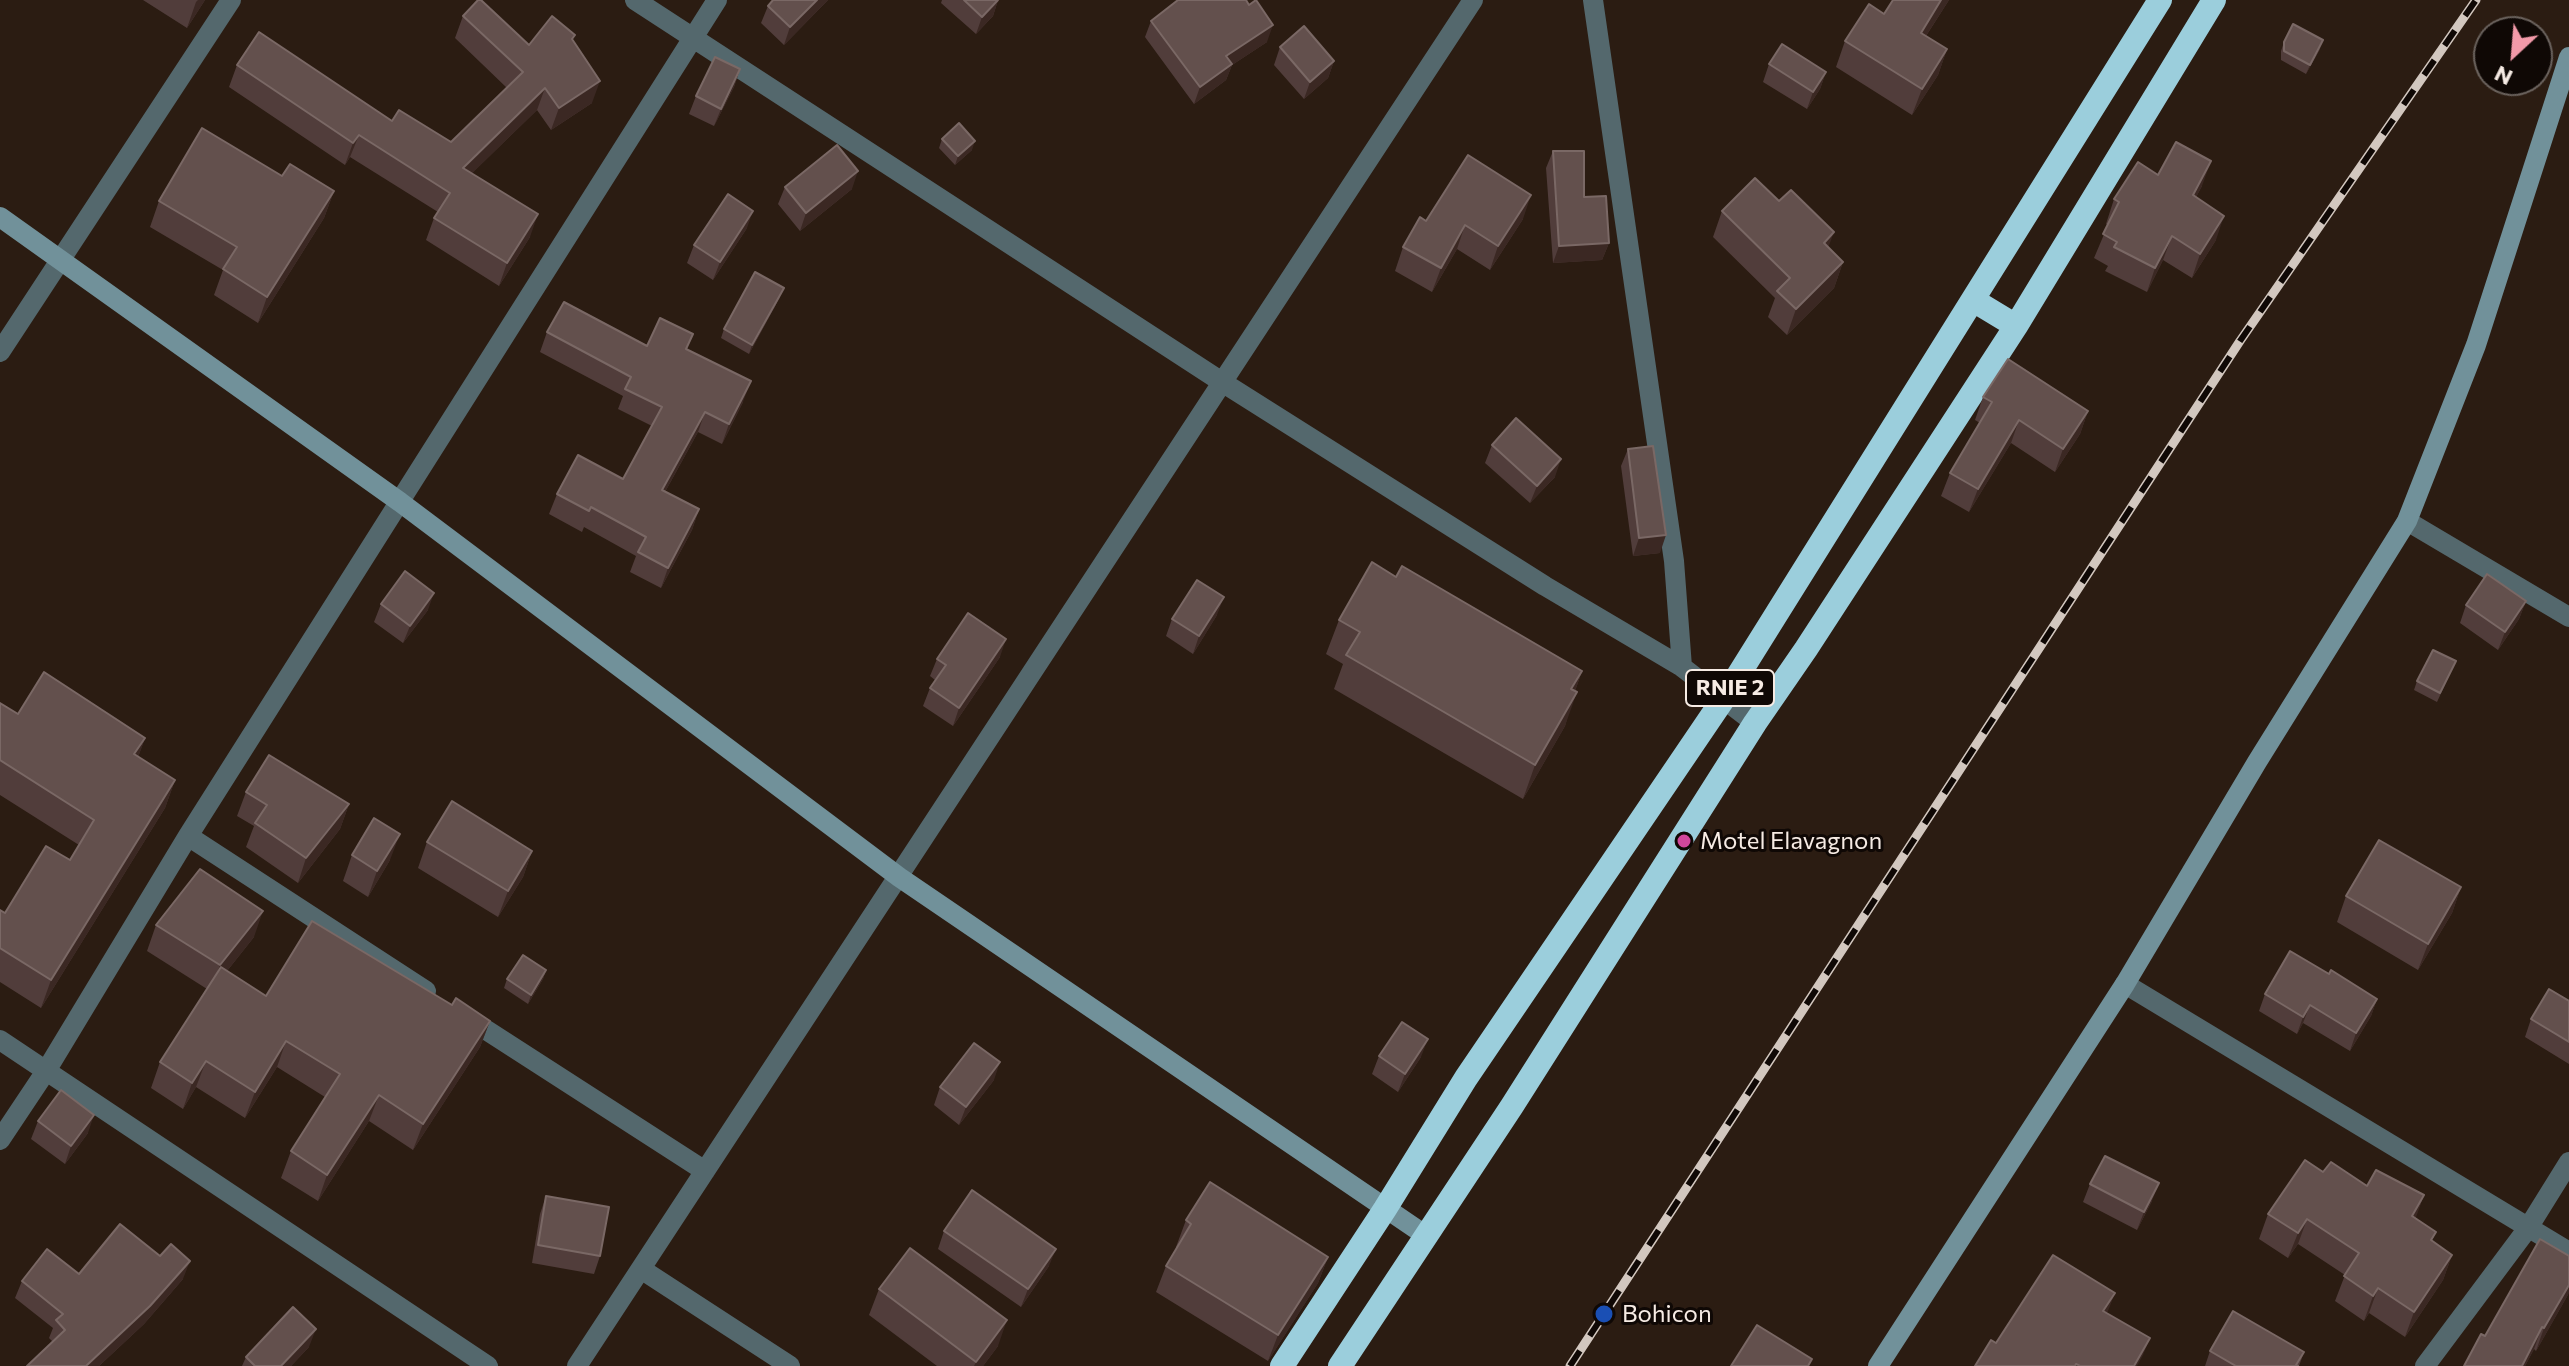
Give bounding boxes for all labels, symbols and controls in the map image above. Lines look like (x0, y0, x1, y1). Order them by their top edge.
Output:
north arrow (2473, 16, 2553, 96)
text: N (2490, 60, 2516, 92)
road number: RNIE 2 (1686, 670, 1774, 706)
place label: Motel Elavagnon (1700, 827, 1882, 855)
marker: Motel Elavagnon (1675, 832, 1693, 850)
place label: Bohicon (1622, 1300, 1712, 1328)
marker: Bohicon (1593, 1303, 1615, 1325)

